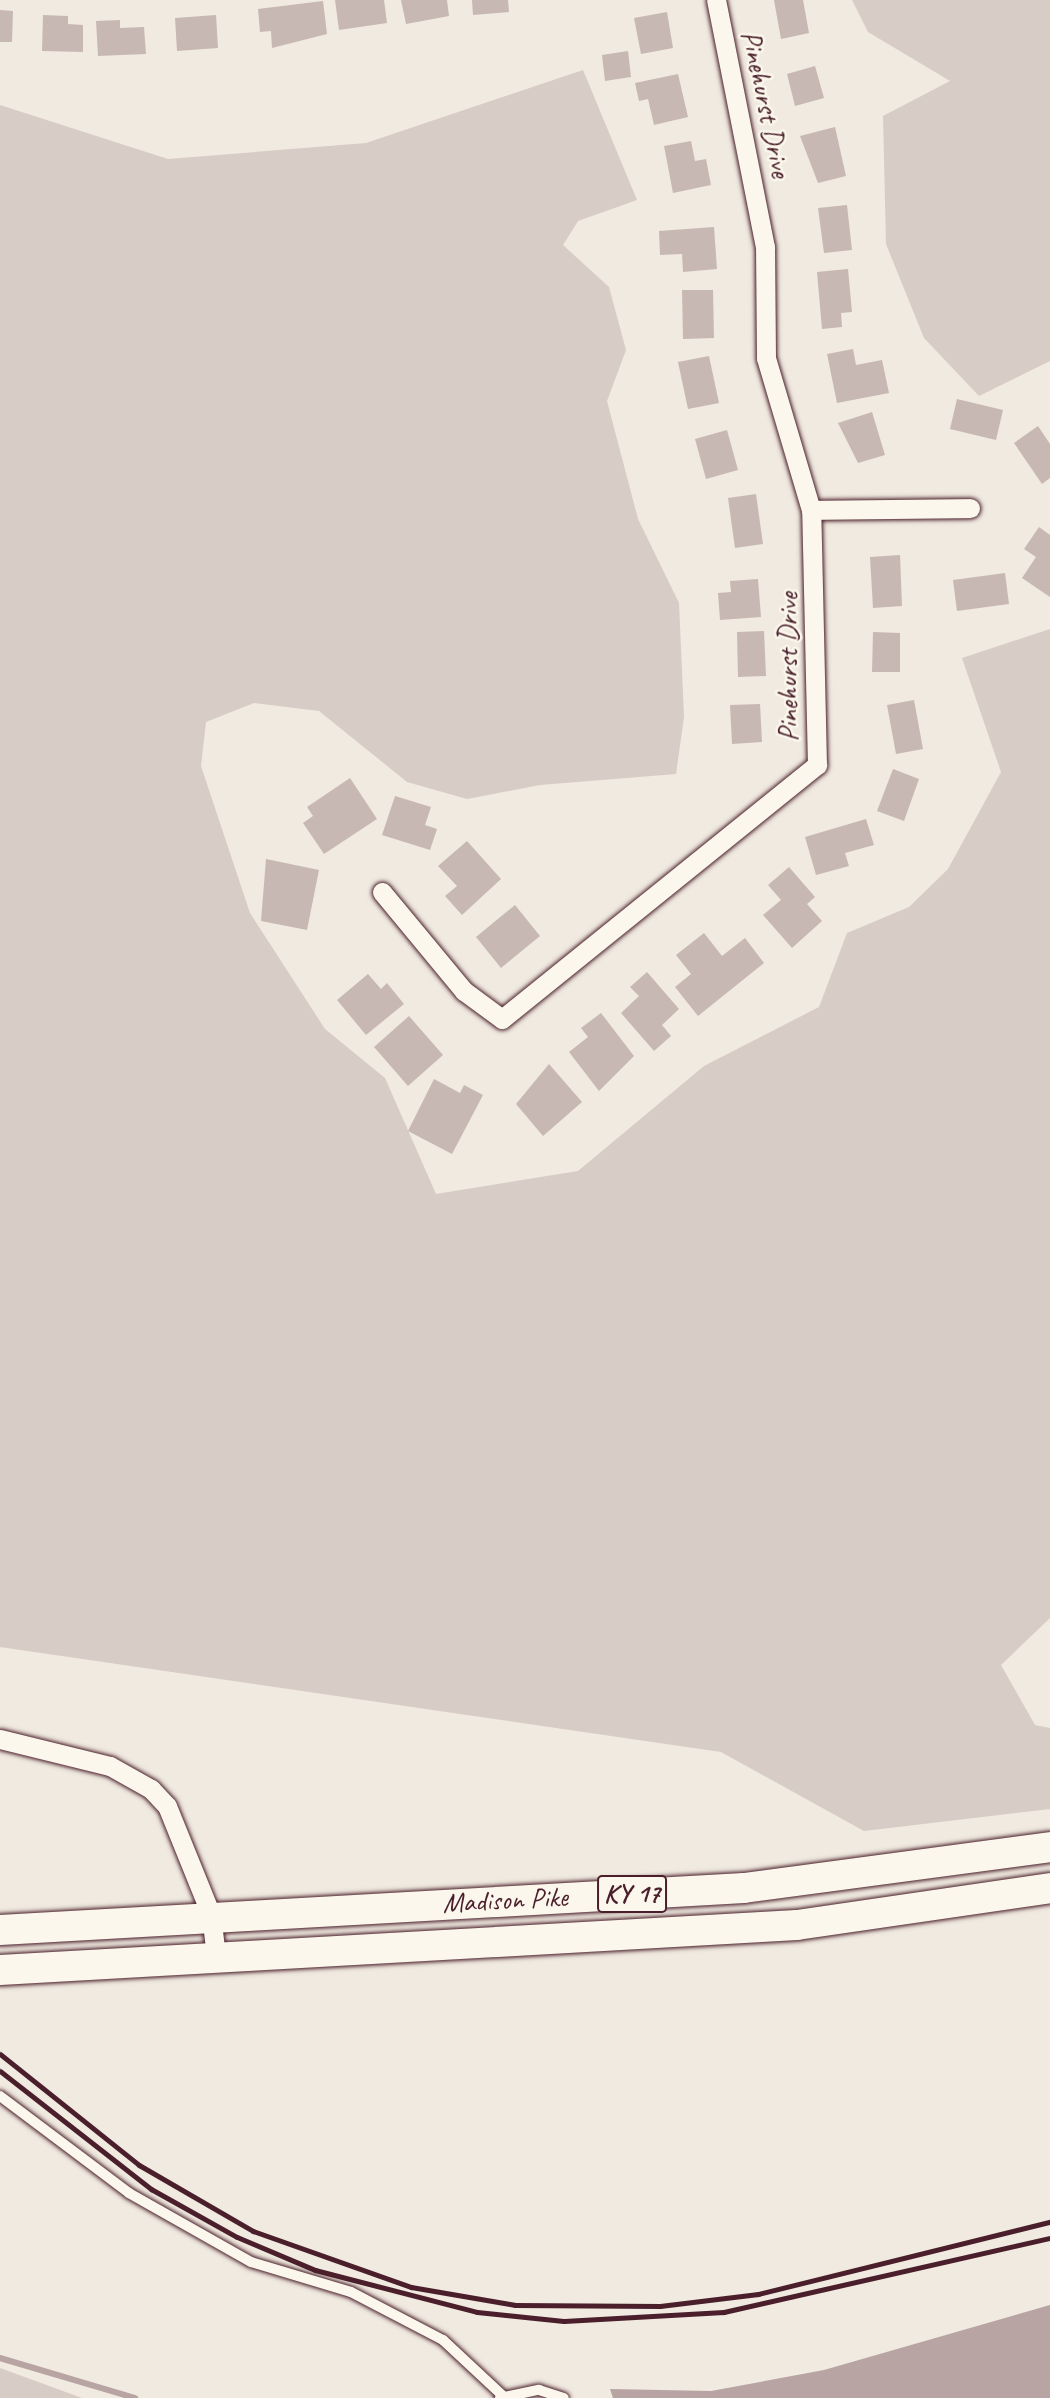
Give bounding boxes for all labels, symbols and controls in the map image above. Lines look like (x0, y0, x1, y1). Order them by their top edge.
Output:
street label: Pinehurst Drive (734, 28, 798, 180)
street label: Pinehurst Drive (771, 592, 805, 742)
road number: KY 17 (597, 1871, 667, 1916)
street label: Madison Pike (442, 1880, 568, 1920)

